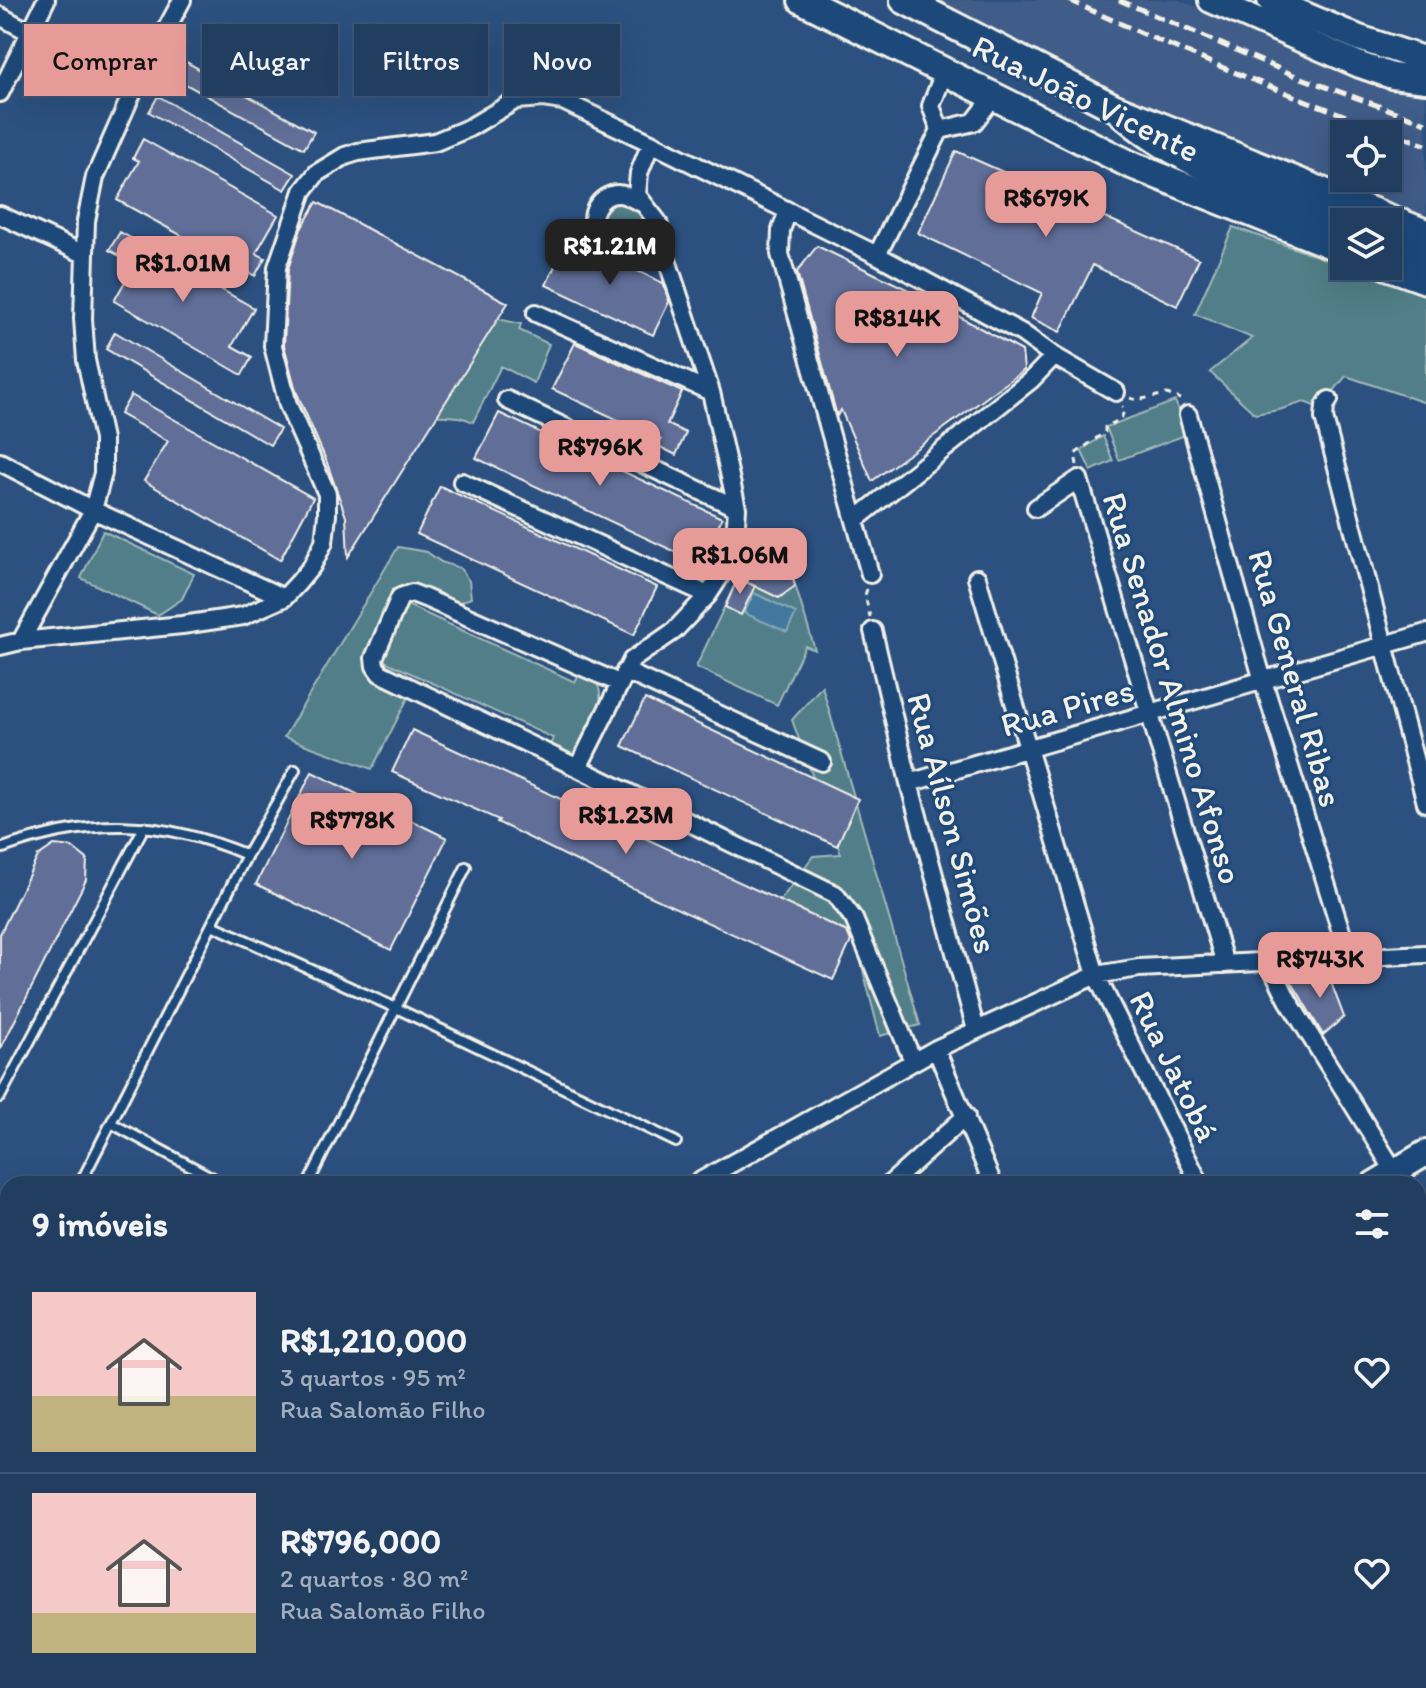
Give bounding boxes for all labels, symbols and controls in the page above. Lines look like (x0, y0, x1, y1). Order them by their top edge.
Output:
chip: Comprar (24, 24, 186, 96)
chip: Alugar (202, 24, 338, 96)
chip: Filtros (354, 24, 488, 96)
chip: Novo (504, 24, 620, 96)
street label: Rua João Vicente (966, 26, 1206, 171)
map controls (1330, 120, 1402, 280)
button: locate (1330, 120, 1402, 192)
pin: R$679K (981, 171, 1111, 239)
text: R$679K (1003, 181, 1089, 213)
button: layers (1330, 208, 1402, 280)
pin: R$1.21M (536, 219, 684, 287)
text: R$1.21M (563, 229, 657, 261)
pin: R$1.01M (109, 236, 257, 304)
text: R$1.01M (135, 246, 231, 278)
pin: R$814K (832, 291, 962, 359)
text: R$814K (853, 301, 941, 333)
pin: R$796K (535, 420, 665, 488)
text: R$796K (557, 430, 643, 462)
street label: Rua Senador Almino Afonso (1093, 487, 1252, 889)
pin: R$1.06M (666, 528, 814, 596)
text: R$1.06M (691, 538, 789, 570)
street label: Rua General Ribas (1239, 545, 1352, 811)
street label: Rua Pires (996, 669, 1138, 746)
street label: Rua Aílson Simões (898, 688, 1007, 958)
pin: R$1.23M (552, 788, 700, 856)
pin: R$778K (287, 793, 417, 861)
text: R$1.23M (578, 798, 674, 830)
text: R$778K (309, 803, 395, 835)
pin: R$743K (1255, 932, 1385, 1000)
text: R$743K (1276, 942, 1364, 974)
street label: Rua Jatobá (1120, 984, 1229, 1149)
icon: filters (1350, 1202, 1394, 1246)
text: 9 imóveis (32, 1204, 168, 1245)
text: R$1,210,000 (280, 1320, 467, 1361)
icon: home (96, 1324, 192, 1420)
icon: heart (1350, 1350, 1394, 1394)
text: 3 quartos · 95 m² (280, 1361, 466, 1393)
text: Rua Salomão Filho (280, 1393, 486, 1425)
text: R$796,000 (280, 1521, 441, 1562)
icon: home (96, 1525, 192, 1621)
icon: heart (1350, 1551, 1394, 1595)
text: 2 quartos · 80 m² (280, 1562, 468, 1594)
text: Rua Salomão Filho (280, 1594, 486, 1626)

